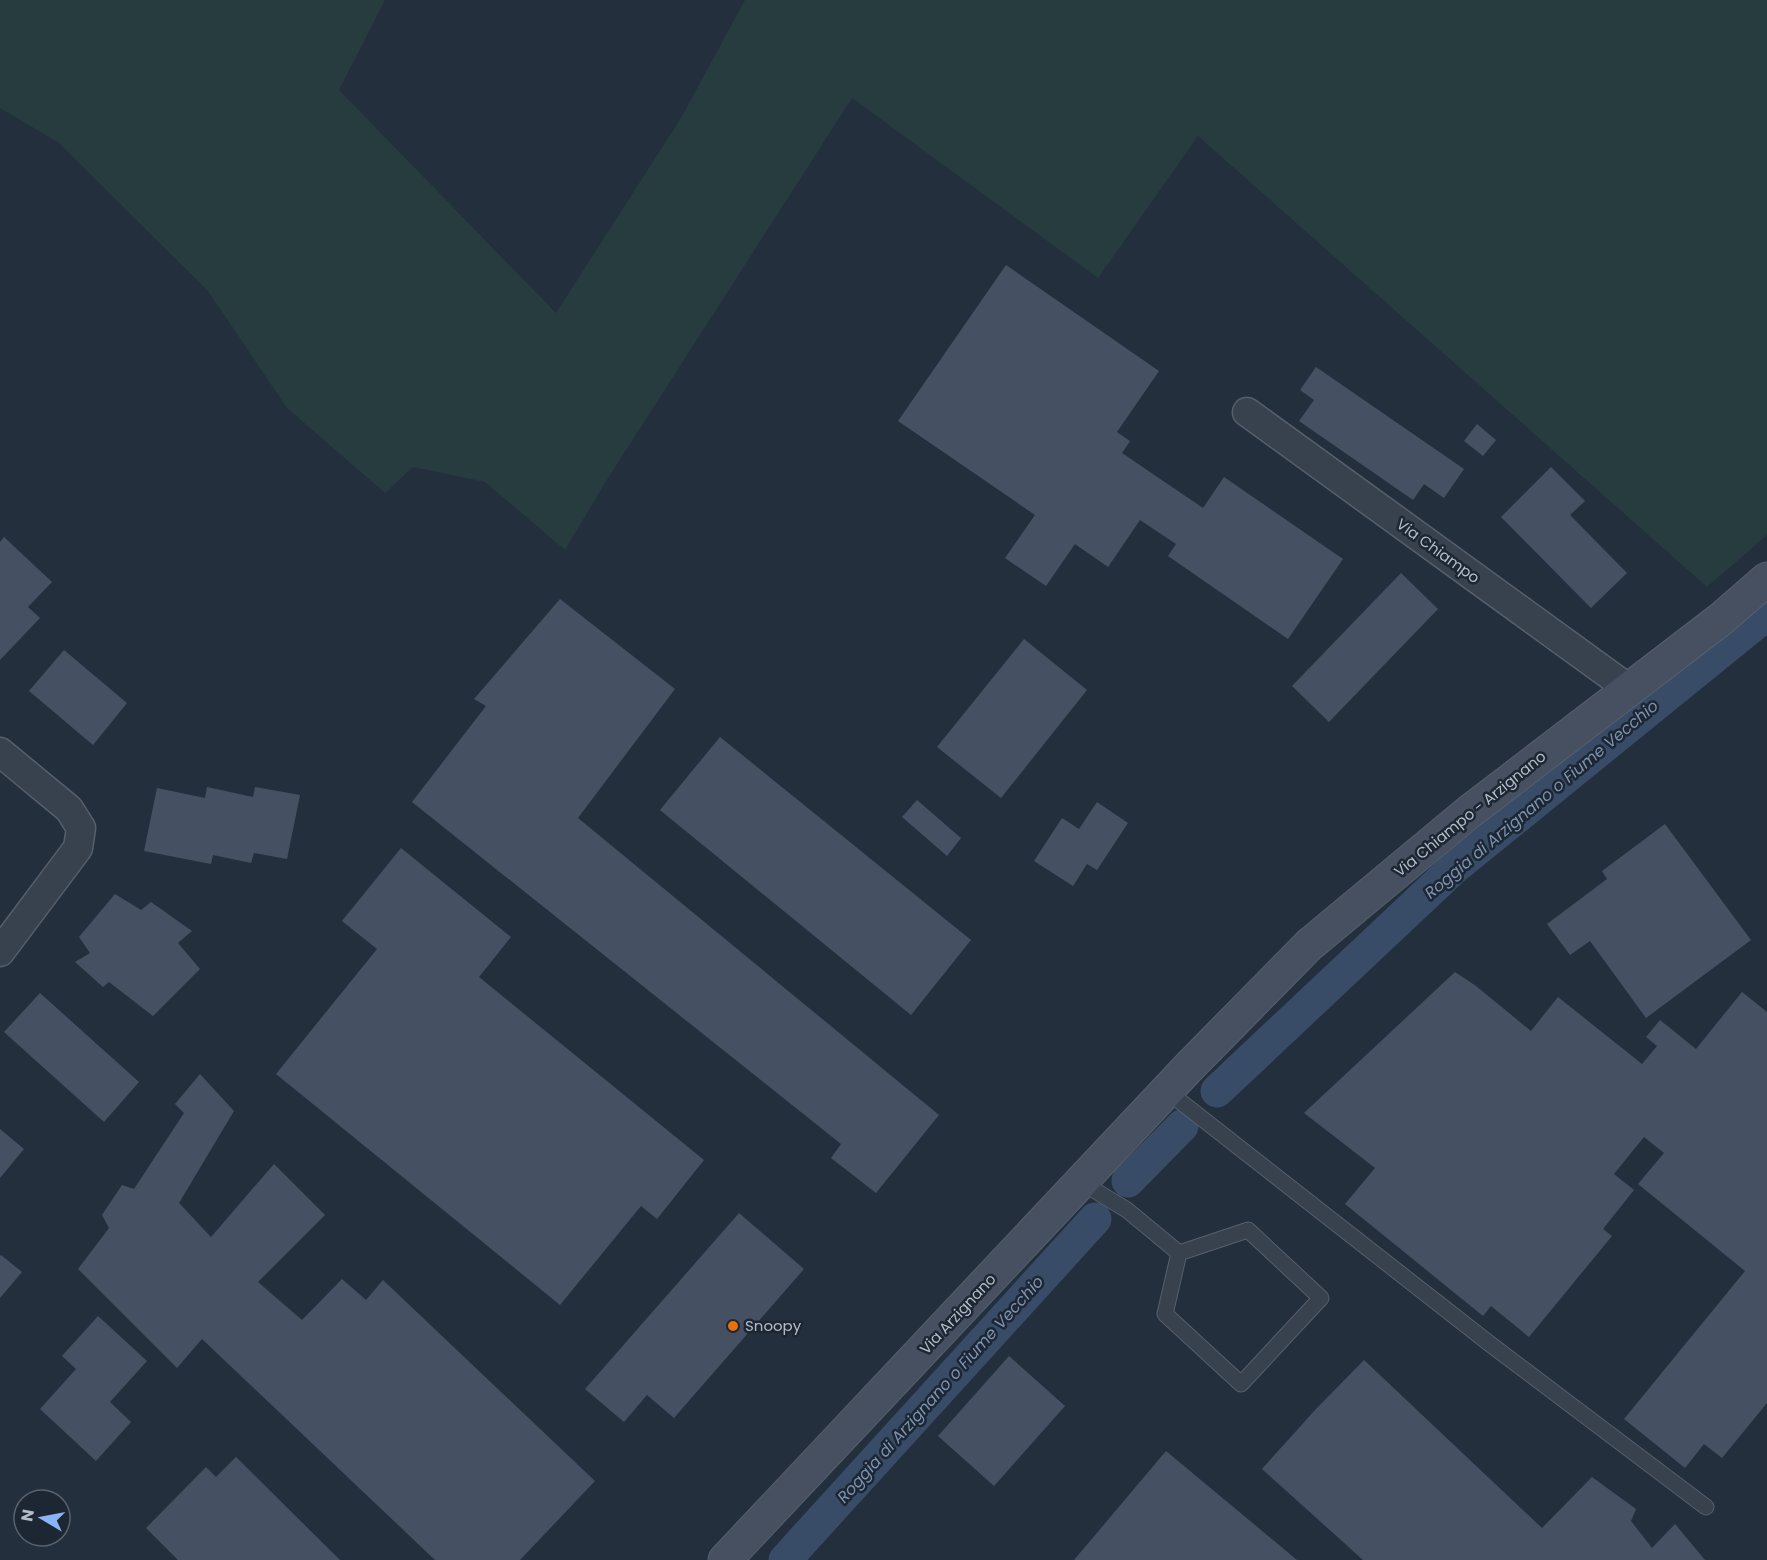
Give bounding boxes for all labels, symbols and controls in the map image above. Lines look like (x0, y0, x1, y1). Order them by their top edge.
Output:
street label: Via Chiampo (1392, 513, 1484, 588)
water label: Roggia di Arzignano o Fiume Vecchio (1420, 695, 1663, 904)
street label: Via Chiampo - Arzignano (1389, 746, 1550, 881)
street label: Via Arzignano (915, 1269, 1001, 1359)
water label: Roggia di Arzignano o Fiume Vecchio (832, 1271, 1049, 1508)
place label: Snoopy (745, 1315, 802, 1336)
marker: Snoopy (726, 1319, 740, 1333)
north arrow (12, 1488, 72, 1548)
text: N (15, 1508, 40, 1523)

